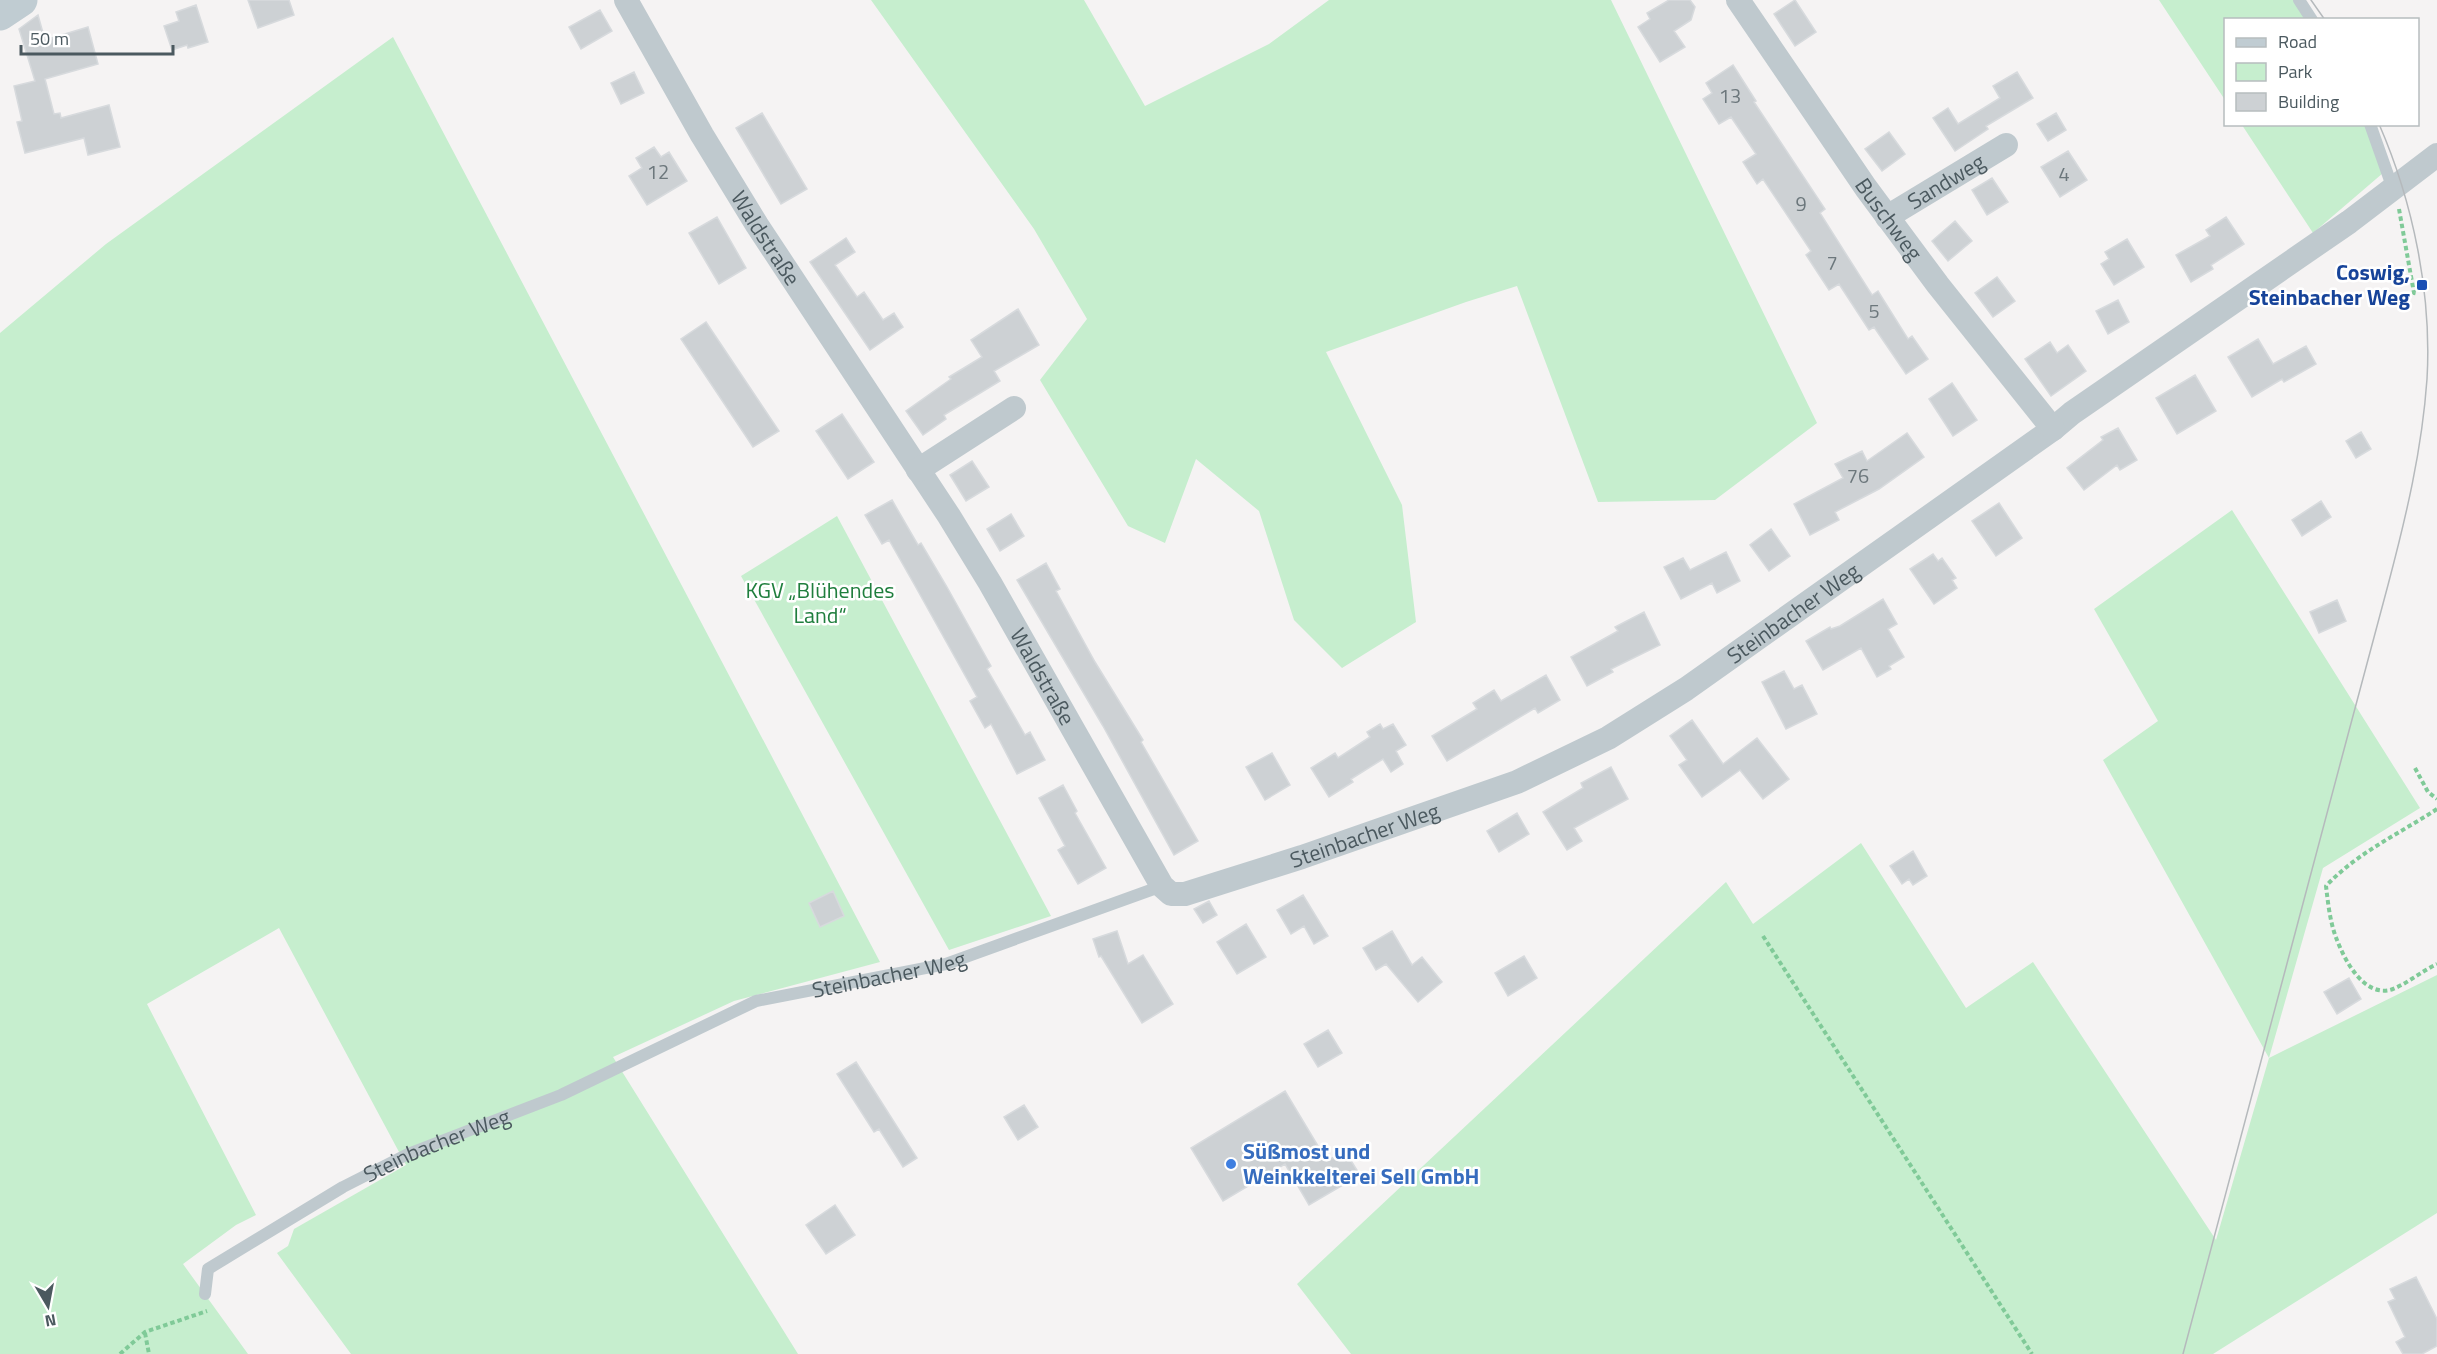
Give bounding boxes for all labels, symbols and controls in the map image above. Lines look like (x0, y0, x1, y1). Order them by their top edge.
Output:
scale bar (21, 18, 172, 56)
legend (2224, 18, 2419, 126)
text: 50 m (30, 25, 69, 52)
text: Road (2278, 28, 2317, 55)
text: Park (2278, 58, 2313, 85)
house number: 13 (1719, 80, 1741, 111)
text: Building (2278, 88, 2339, 115)
street label: Sandweg (1901, 145, 1991, 218)
house number: 12 (647, 156, 669, 187)
house number: 4 (2058, 158, 2070, 189)
street label: Buschweg (1847, 171, 1931, 268)
street label: Waldstraße (723, 184, 809, 292)
house number: 9 (1795, 188, 1807, 219)
house number: 7 (1826, 247, 1838, 278)
place label: Coswig, Steinbacher Weg (2249, 255, 2410, 314)
marker: Coswig, Steinbacher Weg (2415, 278, 2429, 292)
house number: 5 (1868, 295, 1880, 326)
house number: 76 (1847, 460, 1869, 491)
street label: Steinbacher Weg (1720, 554, 1867, 672)
park label: KGV „Blühendes Land“ (745, 573, 895, 632)
street label: Waldstraße (1002, 621, 1084, 731)
street label: Steinbacher Weg (1285, 793, 1444, 877)
street label: Steinbacher Weg (809, 941, 971, 1007)
street label: Steinbacher Weg (357, 1099, 515, 1191)
place label: Süßmost und Weinkkelterei Sell GmbH (1243, 1134, 1479, 1193)
marker: Süßmost und Weinkkelterei Sell GmbH (1224, 1157, 1238, 1171)
north arrow (18, 1276, 78, 1336)
text: N (43, 1308, 58, 1334)

